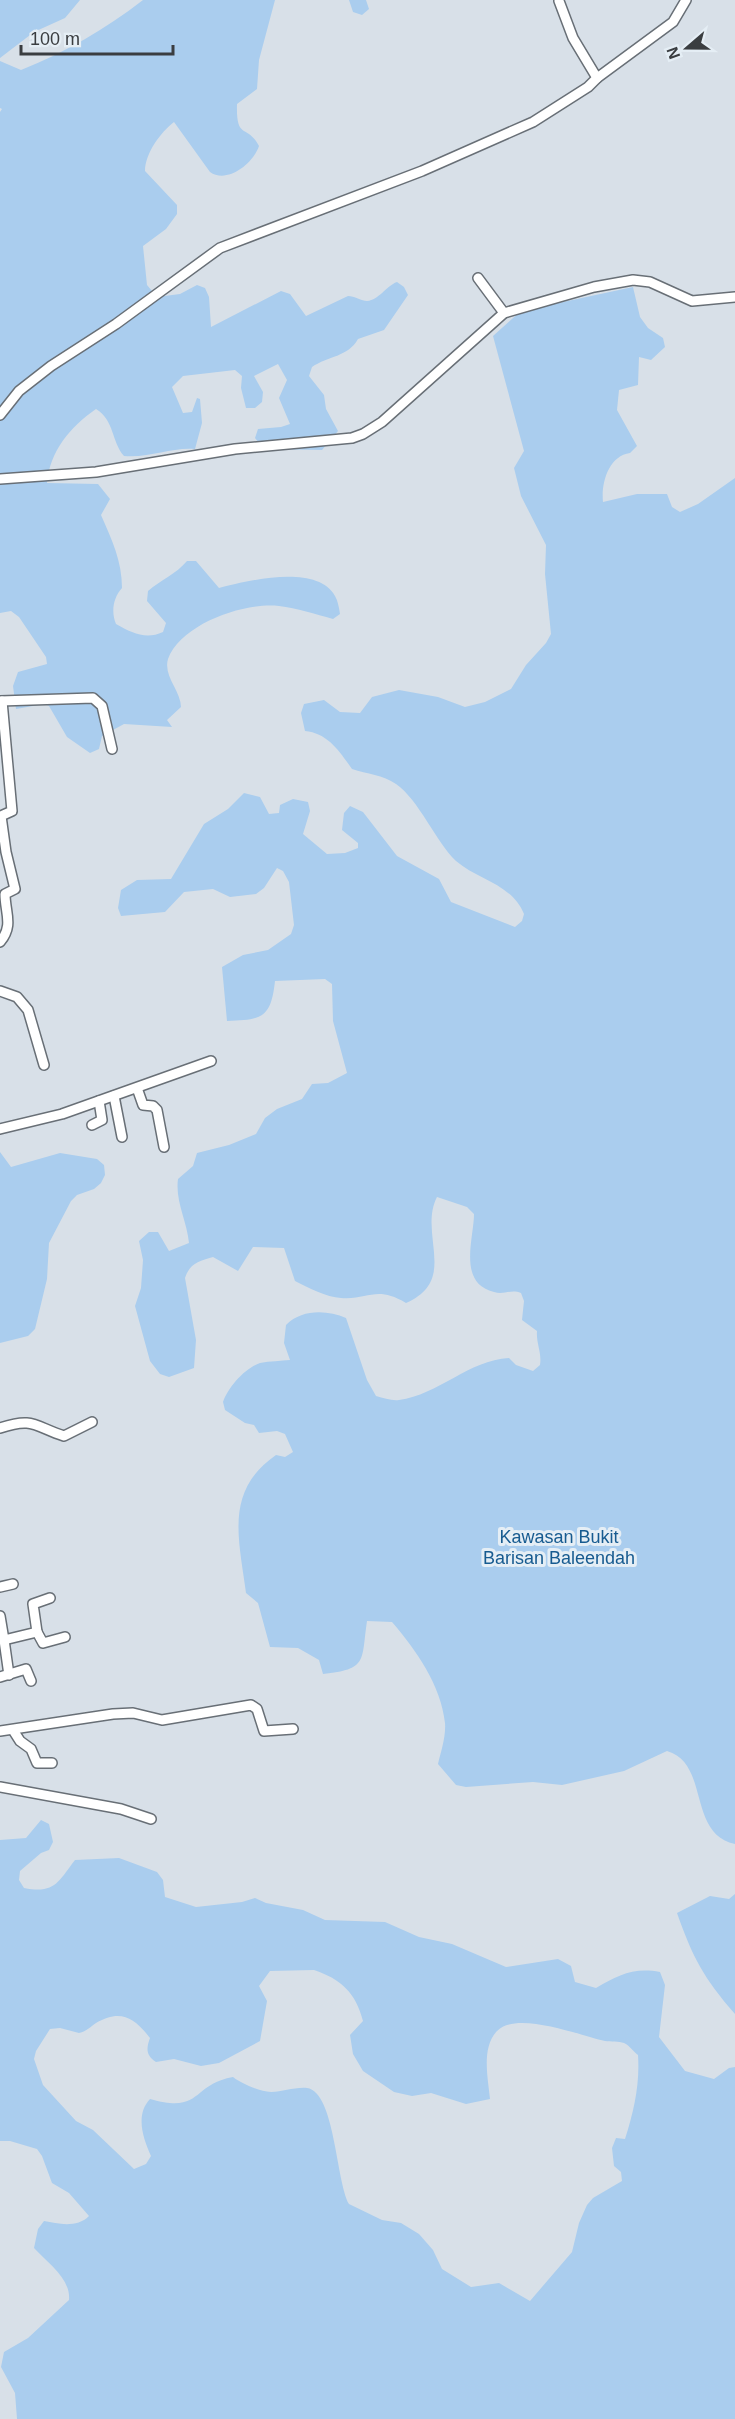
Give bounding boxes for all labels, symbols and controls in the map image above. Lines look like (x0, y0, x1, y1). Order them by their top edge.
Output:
scale bar (21, 18, 172, 56)
north arrow (657, 18, 717, 78)
text: 100 m (30, 29, 80, 49)
text: N (663, 45, 683, 61)
park label: Kawasan Bukit Barisan Baleendah (483, 1527, 635, 1568)

